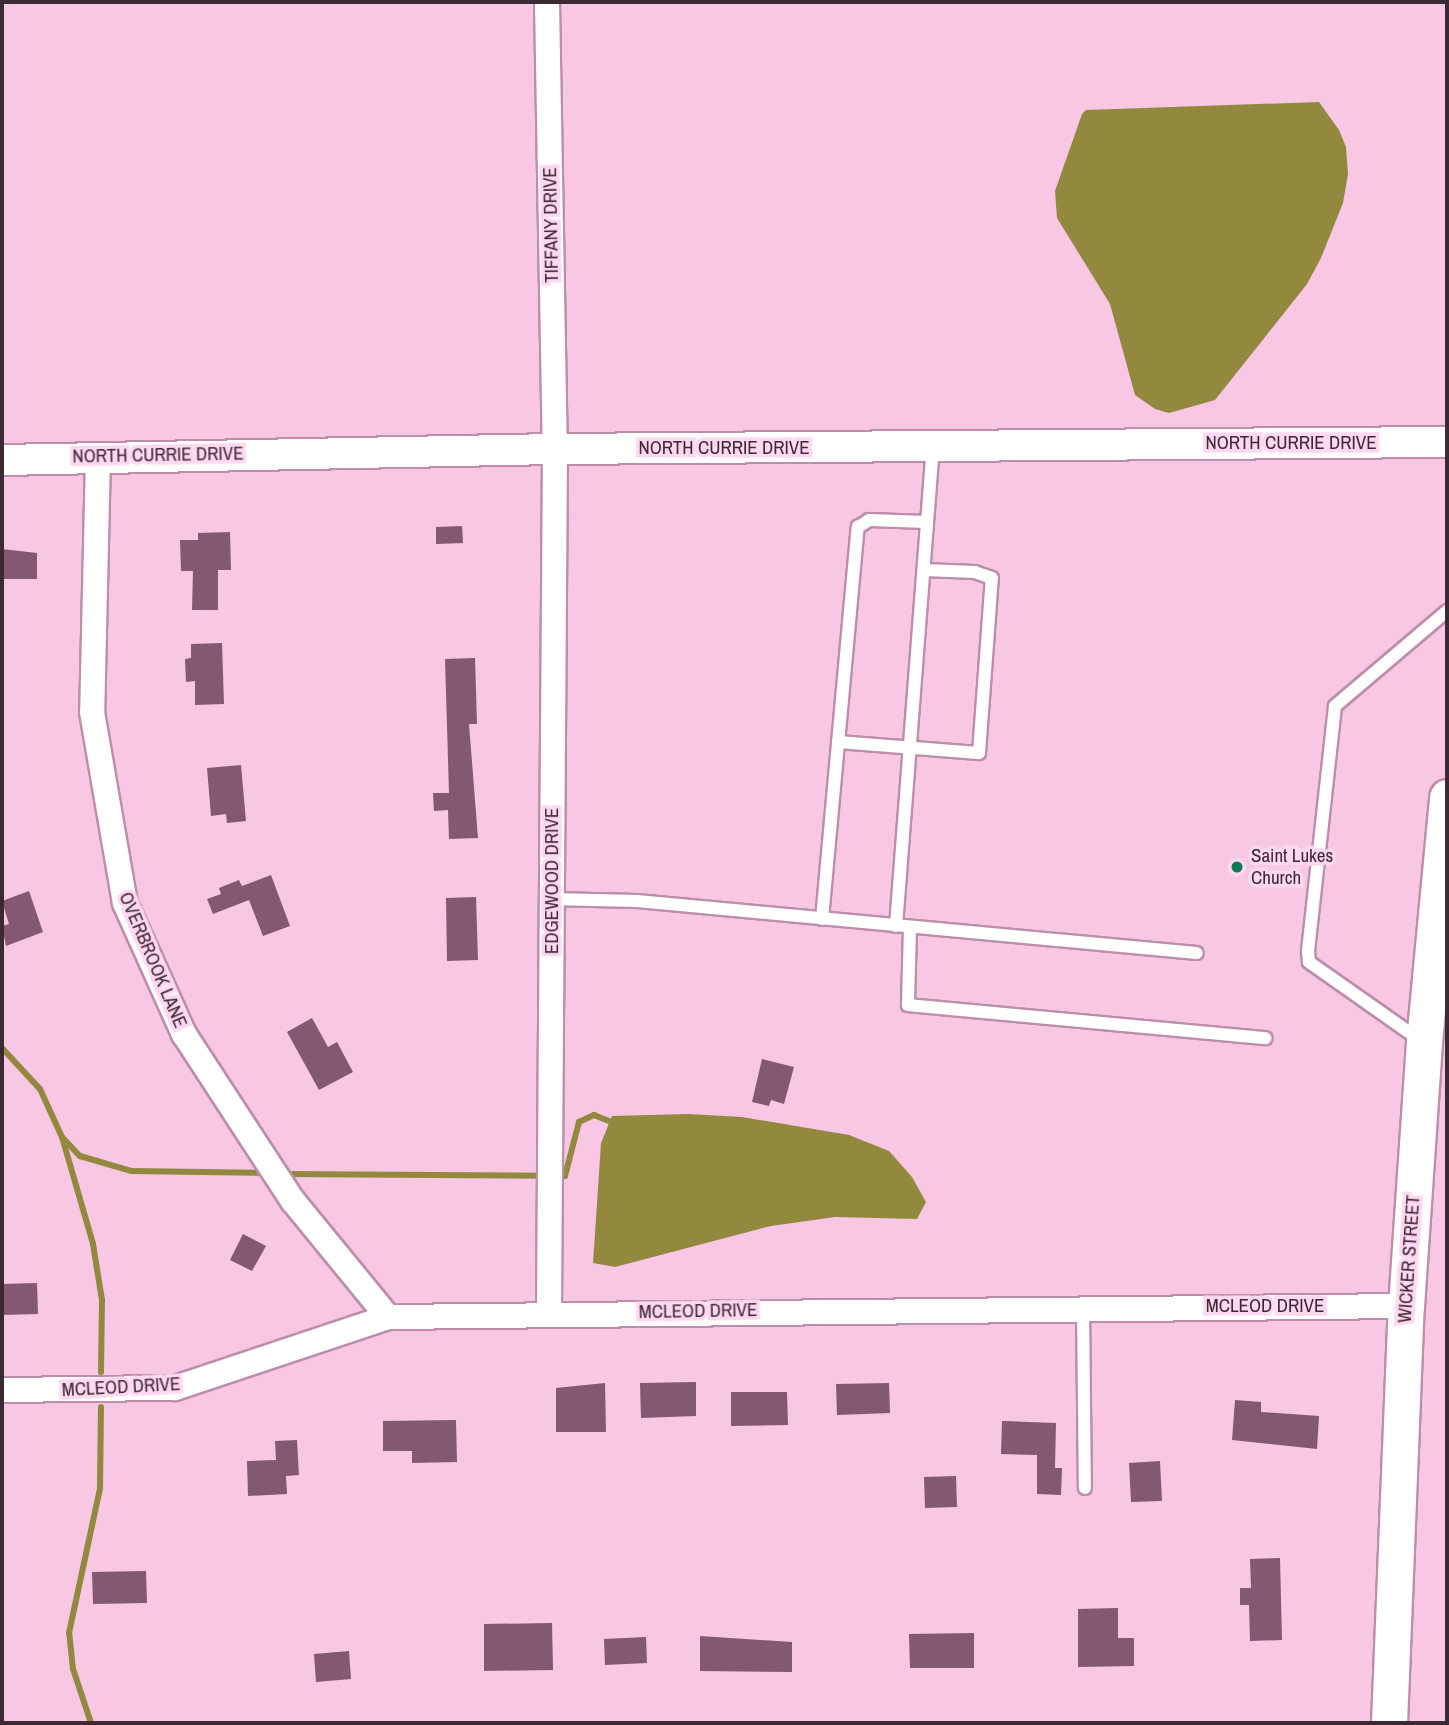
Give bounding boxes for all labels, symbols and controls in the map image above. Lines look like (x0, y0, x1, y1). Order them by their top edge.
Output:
street label: TIFFANY DRIVE (539, 167, 563, 283)
street label: NORTH CURRIE DRIVE (1205, 432, 1377, 454)
street label: NORTH CURRIE DRIVE (638, 437, 810, 459)
street label: NORTH CURRIE DRIVE (72, 442, 244, 468)
street label: EDGEWOOD DRIVE (541, 808, 563, 954)
place label: Saint Lukes Church (1251, 845, 1333, 889)
marker: Saint Lukes Church (1229, 859, 1245, 875)
street label: OVERBROOK LANE (114, 889, 192, 1031)
street label: WICKER STREET (1393, 1194, 1425, 1324)
street label: MCLEOD DRIVE (1206, 1295, 1324, 1317)
street label: MCLEOD DRIVE (639, 1299, 757, 1323)
street label: MCLEOD DRIVE (61, 1373, 181, 1401)

